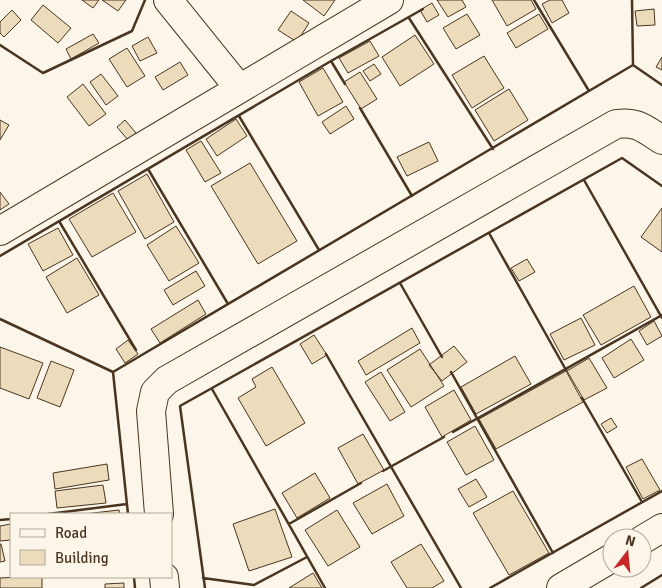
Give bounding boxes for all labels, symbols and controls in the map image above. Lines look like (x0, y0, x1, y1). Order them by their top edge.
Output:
legend (10, 513, 172, 578)
text: Road (55, 524, 87, 542)
north arrow (602, 528, 652, 578)
text: N (623, 531, 637, 550)
text: Building (55, 549, 109, 567)

